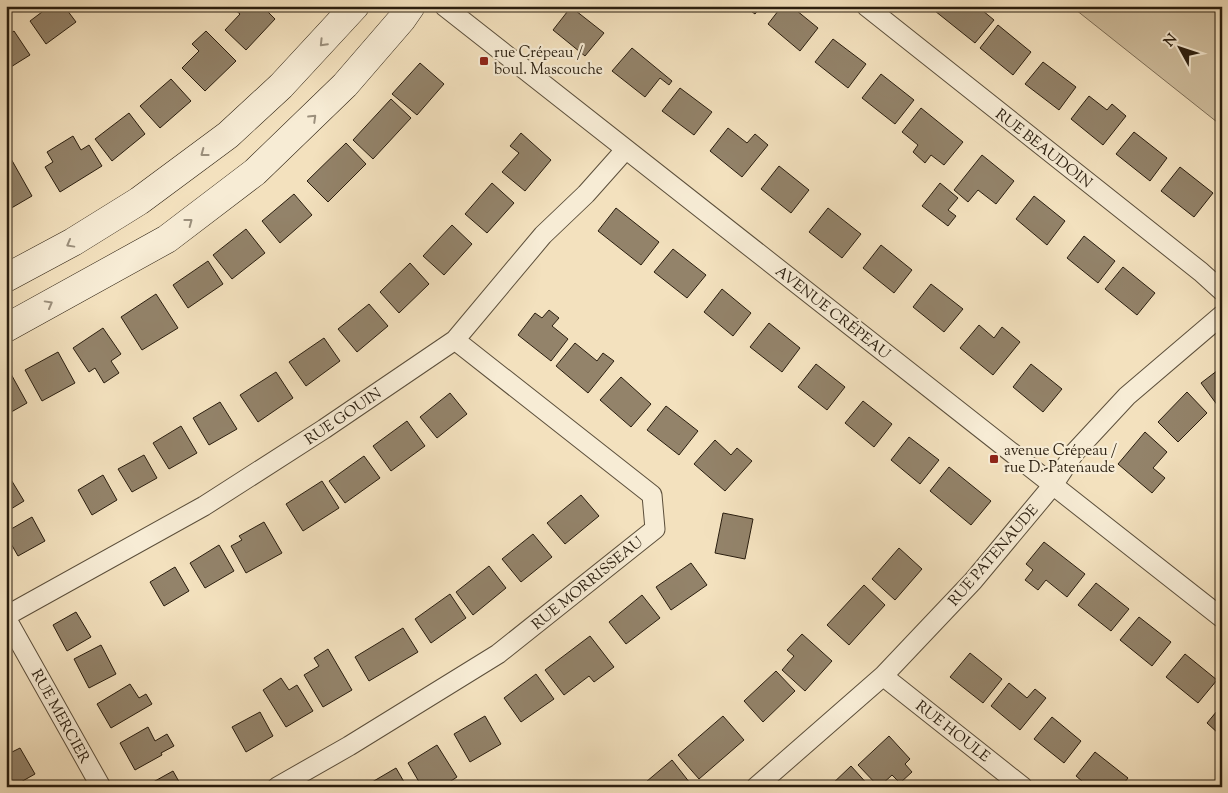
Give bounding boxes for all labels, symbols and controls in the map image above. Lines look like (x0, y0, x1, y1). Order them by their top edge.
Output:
north arrow (1156, 22, 1206, 72)
text: N (1160, 30, 1183, 52)
one-way arrow (320, 37, 329, 46)
place label: rue Crépeau / boul. Mascouche (494, 43, 603, 81)
marker: rue Crépeau / boul. Mascouche (478, 55, 490, 67)
street label: RUE BEAUDOIN (990, 105, 1096, 194)
one-way arrow (307, 115, 316, 124)
one-way arrow (200, 147, 210, 156)
one-way arrow (183, 219, 193, 228)
one-way arrow (66, 238, 75, 248)
street label: AVENUE CRÉPEAU (770, 261, 895, 365)
one-way arrow (43, 301, 52, 311)
street label: RUE GOUIN (301, 384, 386, 451)
place label: avenue Crépeau / rue D.-Patenaude (1004, 441, 1117, 479)
marker: avenue Crépeau / rue D.-Patenaude (988, 453, 1000, 465)
street label: RUE PATENAUDE (944, 501, 1044, 611)
street label: RUE MORRISSEAU (528, 533, 648, 636)
street label: RUE MERCIER (25, 666, 94, 768)
street label: RUE HOULE (910, 696, 994, 768)

